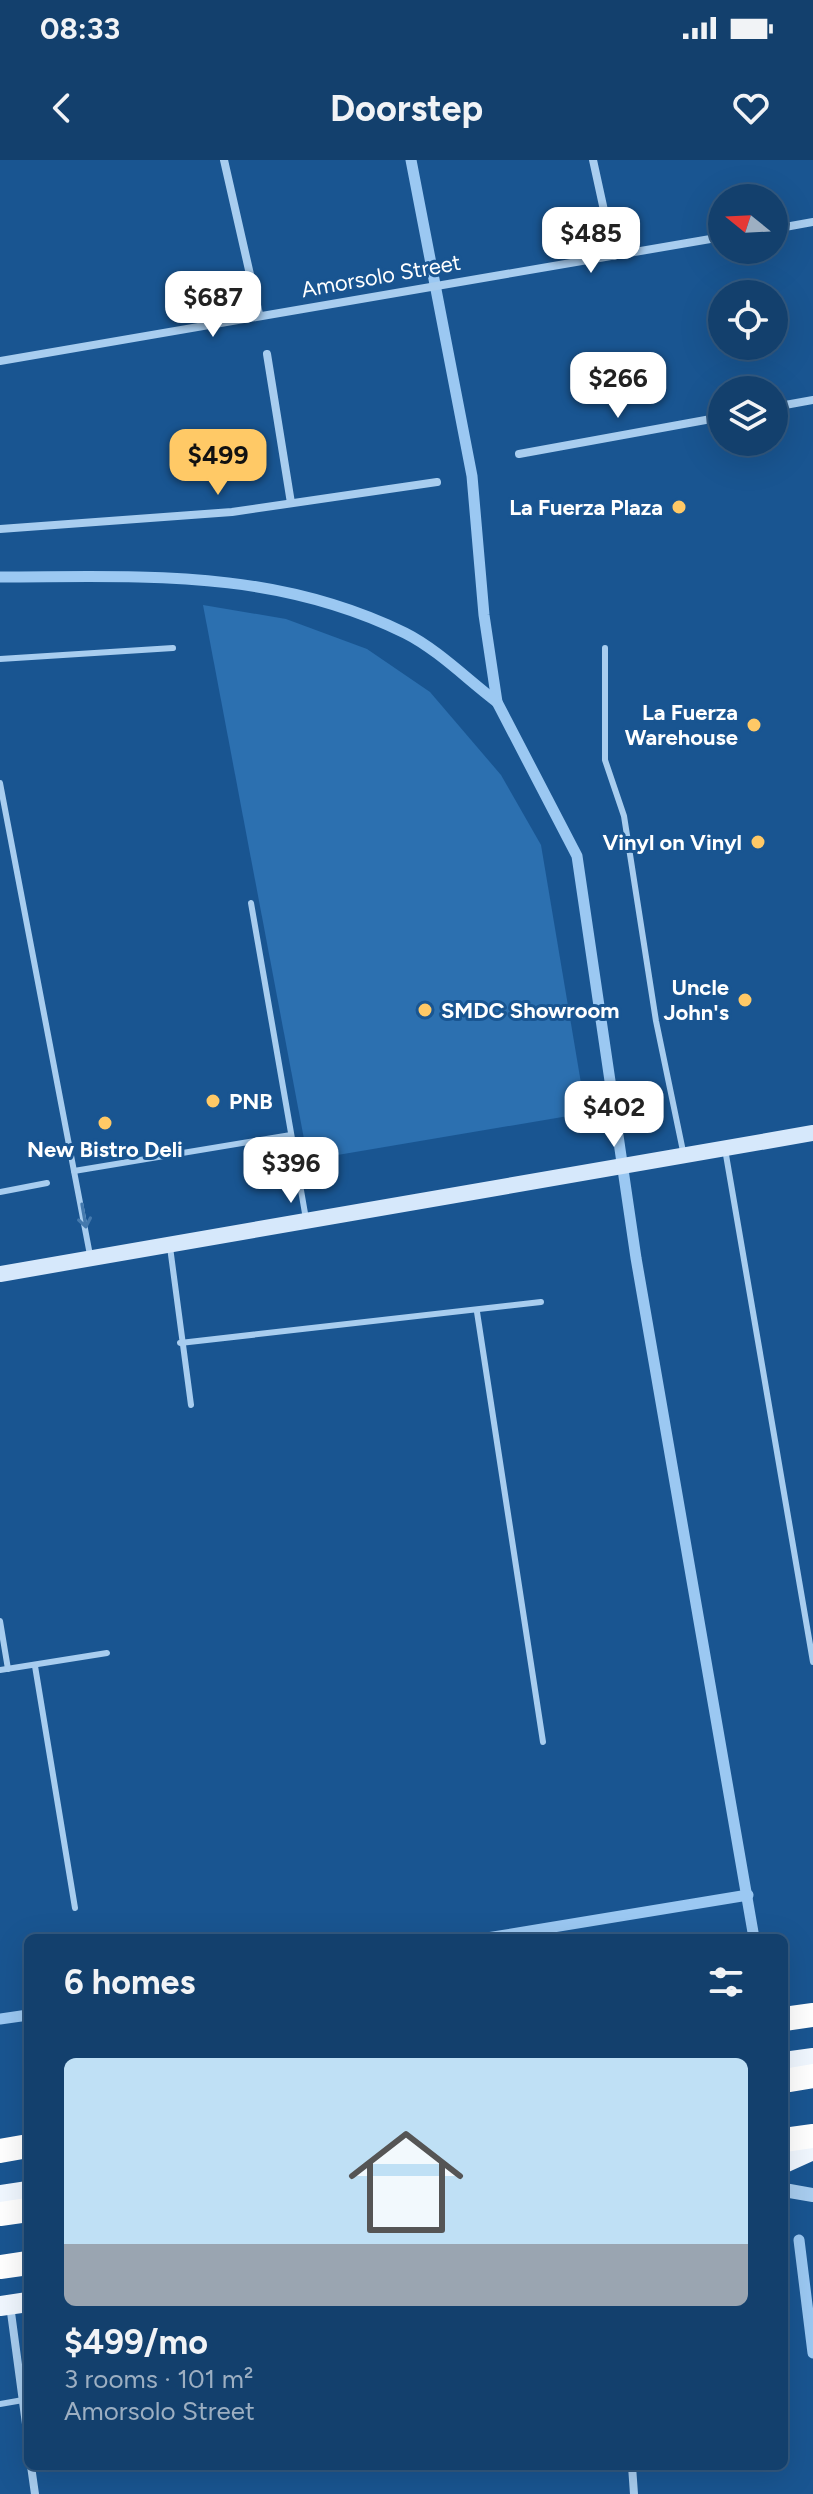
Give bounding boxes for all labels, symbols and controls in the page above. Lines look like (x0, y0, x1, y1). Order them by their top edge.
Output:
text: 08:33 (40, 10, 120, 47)
icon: back (40, 86, 84, 130)
icon: heart (729, 86, 773, 130)
text: Doorstep (330, 87, 483, 130)
north arrow (708, 184, 788, 264)
map controls (708, 184, 788, 456)
pin: $485 (544, 207, 638, 275)
text: $485 (560, 217, 622, 249)
street label: Amorsolo Street (299, 249, 463, 303)
pin: $687 (166, 271, 260, 339)
button: locate (708, 280, 788, 360)
text: $687 (183, 281, 243, 313)
pin: $266 (571, 352, 665, 420)
text: $266 (588, 362, 648, 394)
button: layers (708, 376, 788, 456)
pin: $499 (171, 429, 265, 497)
text: $499 (187, 439, 249, 471)
place label: La Fuerza Plaza (509, 494, 663, 521)
marker: La Fuerza Plaza (670, 498, 688, 516)
place label: La Fuerza Warehouse (625, 699, 738, 751)
marker: La Fuerza Warehouse (745, 716, 763, 734)
place label: Vinyl on Vinyl (602, 829, 742, 856)
marker: Vinyl on Vinyl (749, 833, 767, 851)
place label: Uncle John's (663, 974, 729, 1026)
marker: Uncle John's (736, 991, 754, 1009)
place label: SMDC Showroom (441, 997, 619, 1024)
marker: SMDC Showroom (416, 1001, 434, 1019)
pin: $402 (567, 1081, 661, 1149)
place label: PNB (229, 1088, 273, 1115)
text: $402 (583, 1091, 645, 1123)
marker: PNB (204, 1092, 222, 1110)
marker: New Bistro Deli (96, 1114, 114, 1132)
place label: New Bistro Deli (27, 1136, 183, 1163)
pin: $396 (244, 1137, 338, 1205)
text: $396 (261, 1147, 321, 1179)
one-way arrow (77, 1202, 92, 1228)
icon: filters (704, 1960, 748, 2004)
text: 6 homes (64, 1962, 195, 2003)
icon: home (334, 2110, 478, 2254)
text: $499/mo (64, 2322, 208, 2363)
text: 3 rooms · 101 m² (64, 2363, 253, 2395)
text: Amorsolo Street (64, 2395, 255, 2427)

